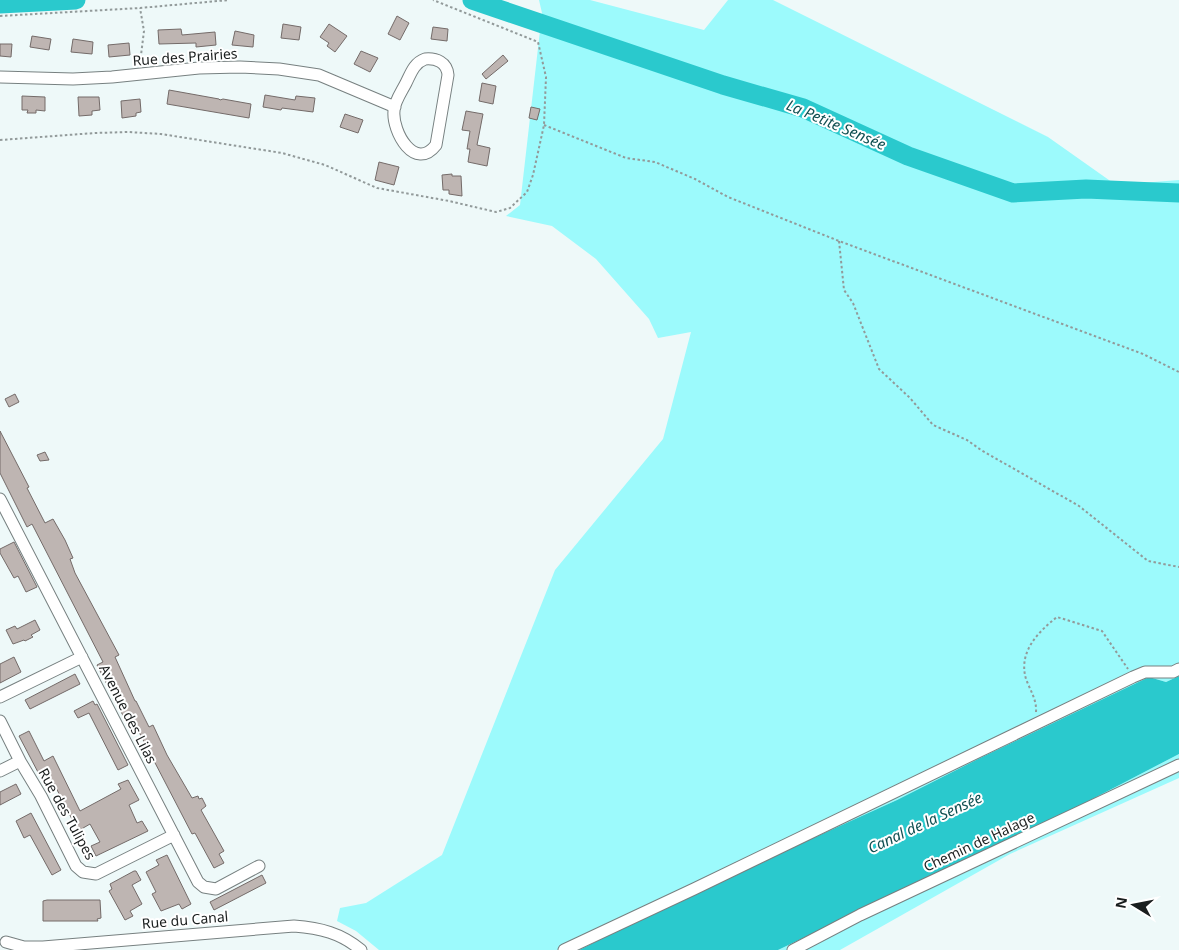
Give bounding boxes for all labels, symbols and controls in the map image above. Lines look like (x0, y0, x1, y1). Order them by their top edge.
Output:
street label: Rue des Prairies (132, 43, 238, 70)
water label: La Petite Sensée (784, 94, 890, 154)
street label: Avenue des Lilas (95, 661, 162, 767)
street label: Rue des Tulipes (34, 765, 101, 863)
water label: Canal de la Sensée (864, 787, 985, 857)
street label: Chemin de Halage (920, 807, 1038, 876)
north arrow (1109, 880, 1159, 930)
text: N (1110, 895, 1131, 910)
street label: Rue du Canal (141, 906, 229, 933)

